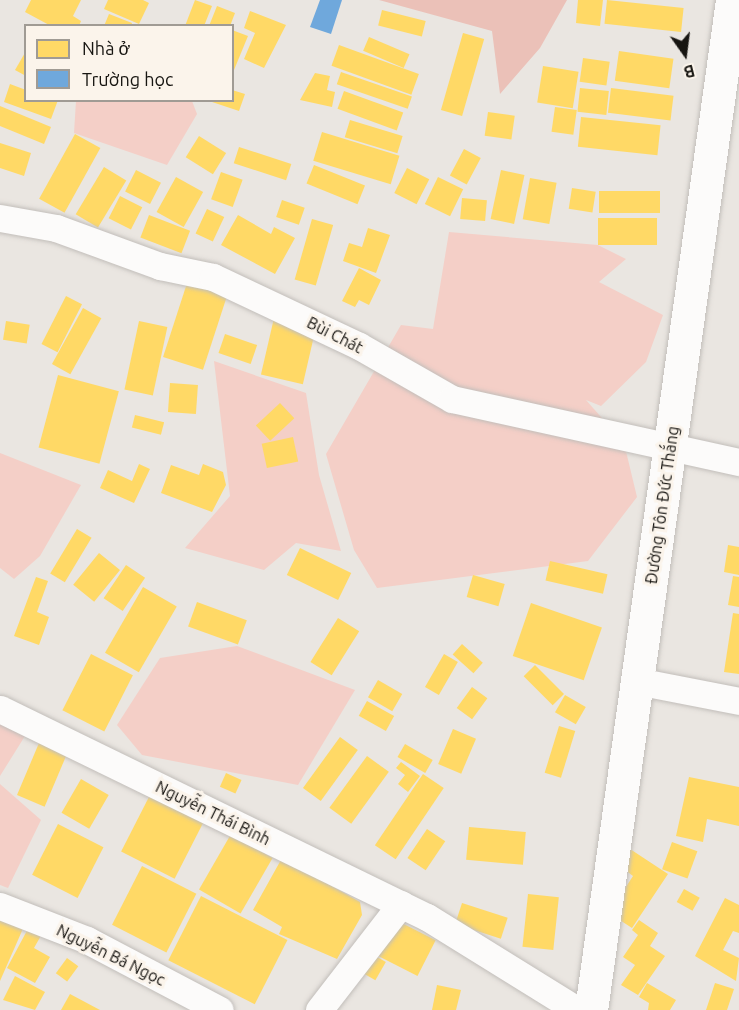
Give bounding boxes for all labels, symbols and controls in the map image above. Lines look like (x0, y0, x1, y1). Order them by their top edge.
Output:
legend (24, 24, 234, 102)
north arrow (655, 24, 715, 84)
text: Nhà ở (82, 38, 130, 58)
text: B (682, 61, 697, 81)
text: Trường học (82, 69, 173, 89)
street label: Bùi Chát (304, 313, 366, 357)
street label: Đường Tôn Đức Thắng (641, 425, 683, 585)
street label: Nguyễn Thái Bình (153, 777, 273, 849)
street label: Nguyễn Bá Ngọc (54, 920, 168, 990)

